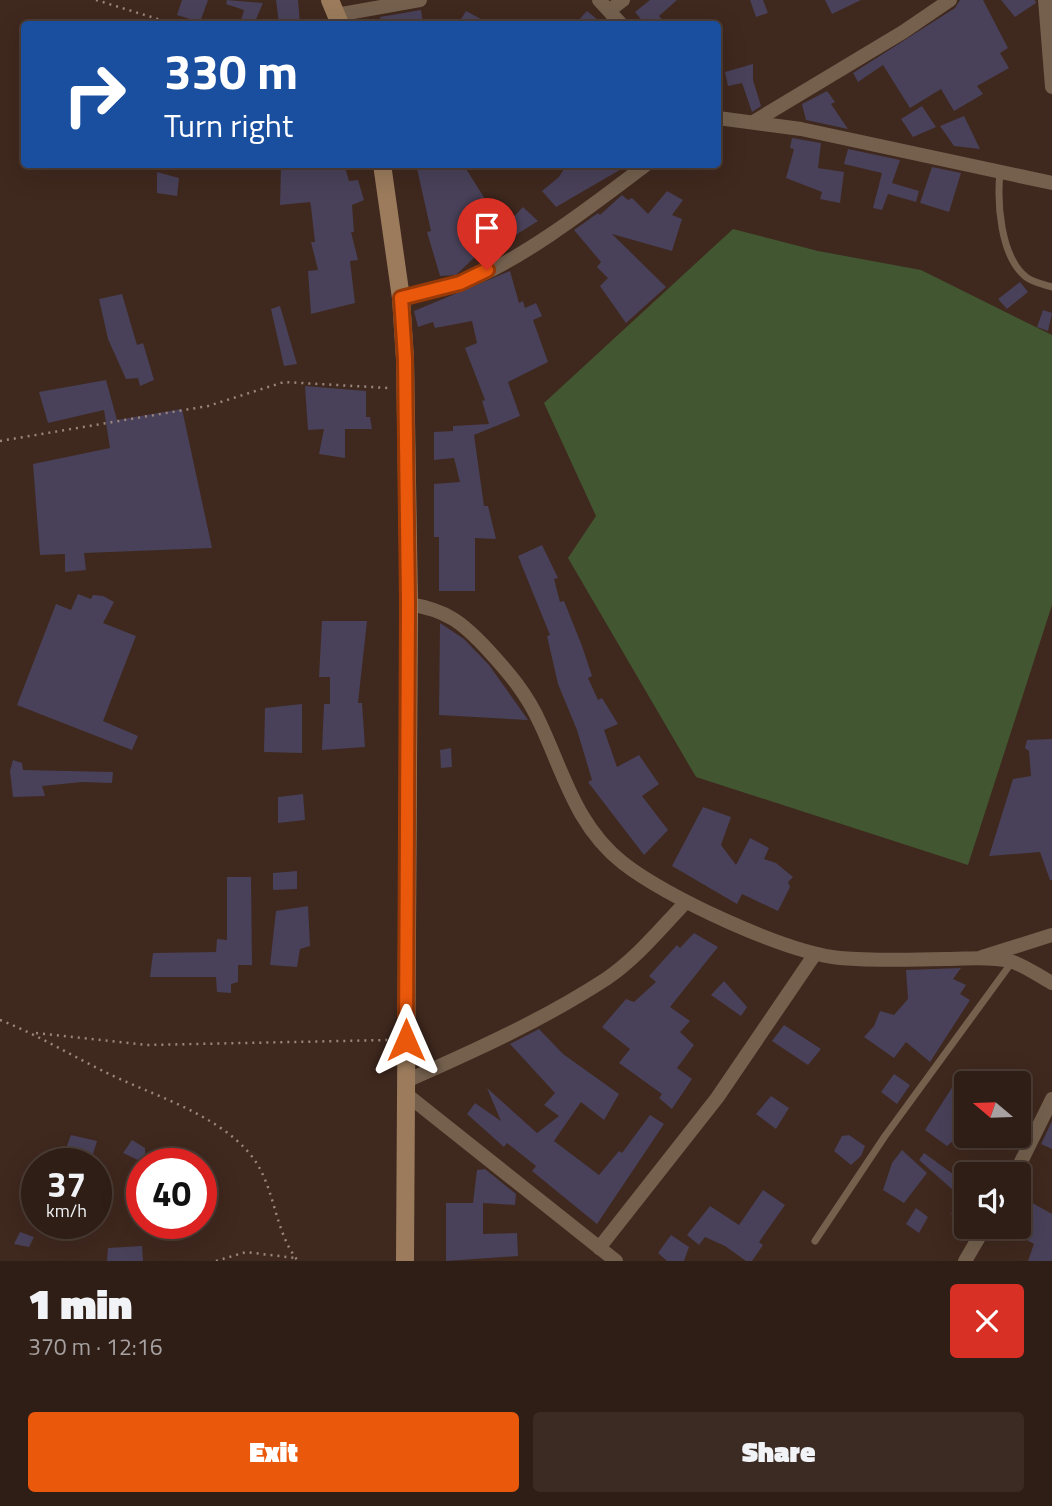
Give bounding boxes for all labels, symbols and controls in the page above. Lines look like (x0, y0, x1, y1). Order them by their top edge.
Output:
text: 330 m (164, 33, 298, 108)
icon: right (49, 49, 140, 140)
text: Turn right (164, 101, 293, 149)
pin (457, 198, 517, 270)
icon: arrive (468, 209, 506, 247)
position arrow (369, 1003, 443, 1077)
north arrow (954, 1071, 1031, 1148)
map controls (954, 1071, 1031, 1239)
speed limit sign: 40 (126, 1148, 217, 1239)
text: 37 (47, 1157, 86, 1211)
button: sound (954, 1162, 1031, 1239)
text: km/h (46, 1197, 87, 1224)
text: 1 min (28, 1271, 132, 1335)
button: close (950, 1284, 1024, 1358)
text: 370 m · 12:16 (28, 1329, 163, 1364)
button: Exit (28, 1412, 519, 1492)
button: Share (533, 1412, 1024, 1492)

